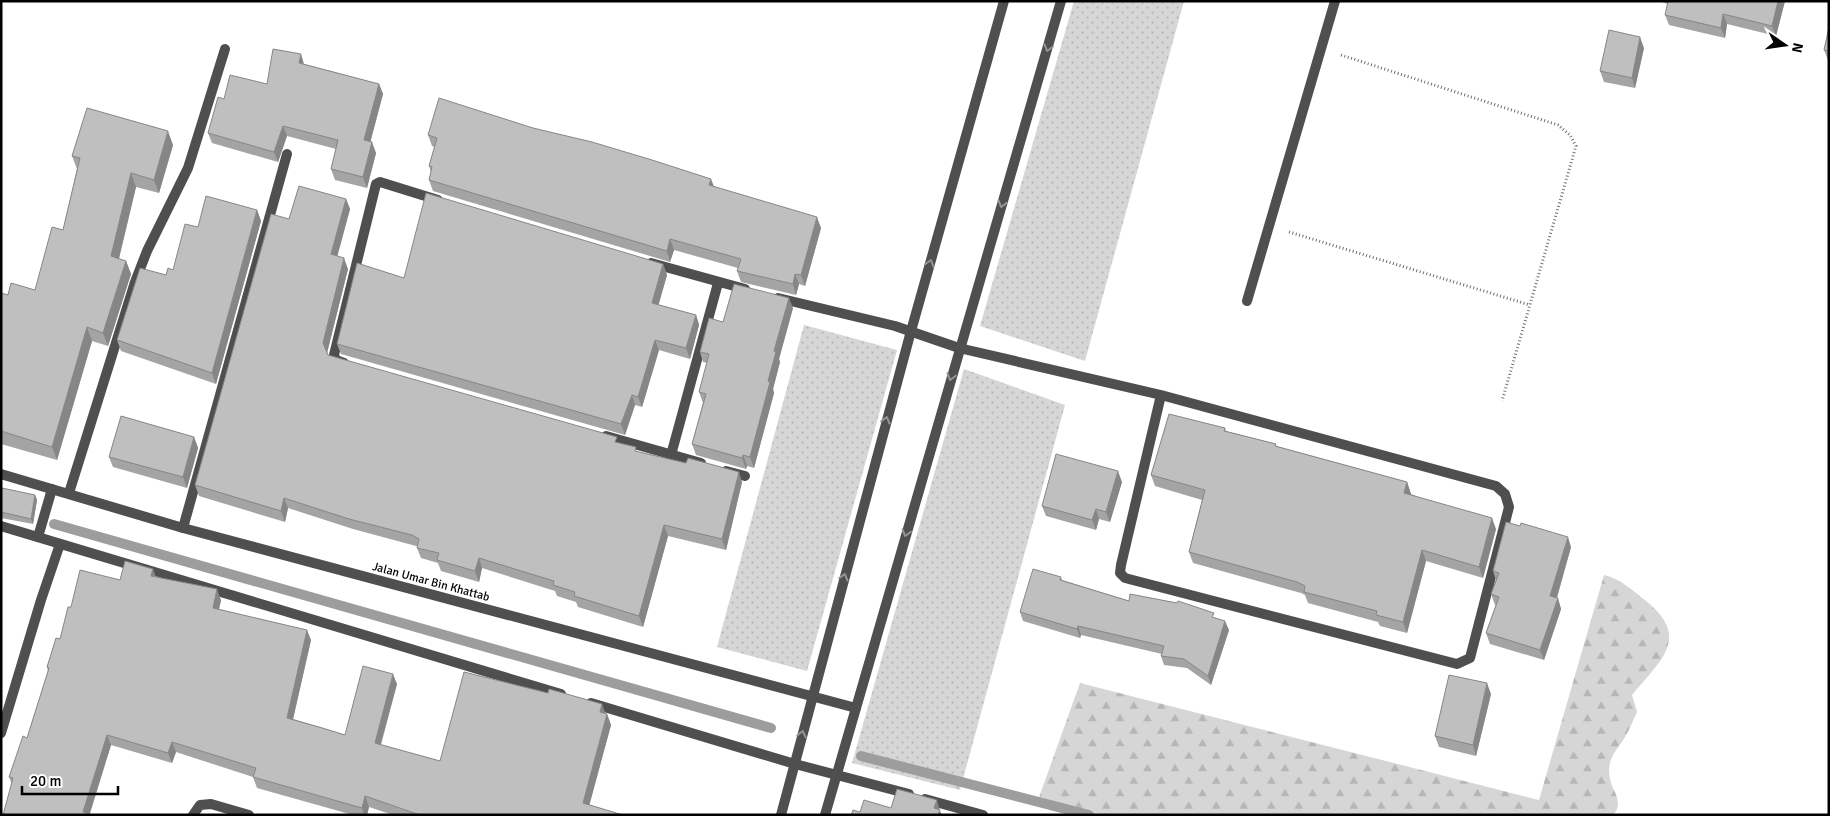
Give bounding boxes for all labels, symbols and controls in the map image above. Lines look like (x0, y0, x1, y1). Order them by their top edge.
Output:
north arrow (1760, 20, 1810, 70)
text: N (1788, 41, 1807, 54)
one-way arrow (1043, 43, 1053, 52)
one-way arrow (997, 199, 1007, 208)
one-way arrow (924, 260, 934, 268)
one-way arrow (947, 372, 957, 380)
one-way arrow (881, 416, 891, 424)
one-way arrow (902, 528, 912, 536)
street label: Jalan Umar Bin Khattab (371, 559, 491, 605)
one-way arrow (838, 573, 848, 581)
one-way arrow (796, 729, 807, 738)
scale bar (22, 764, 119, 796)
text: 20 m (30, 772, 61, 790)

